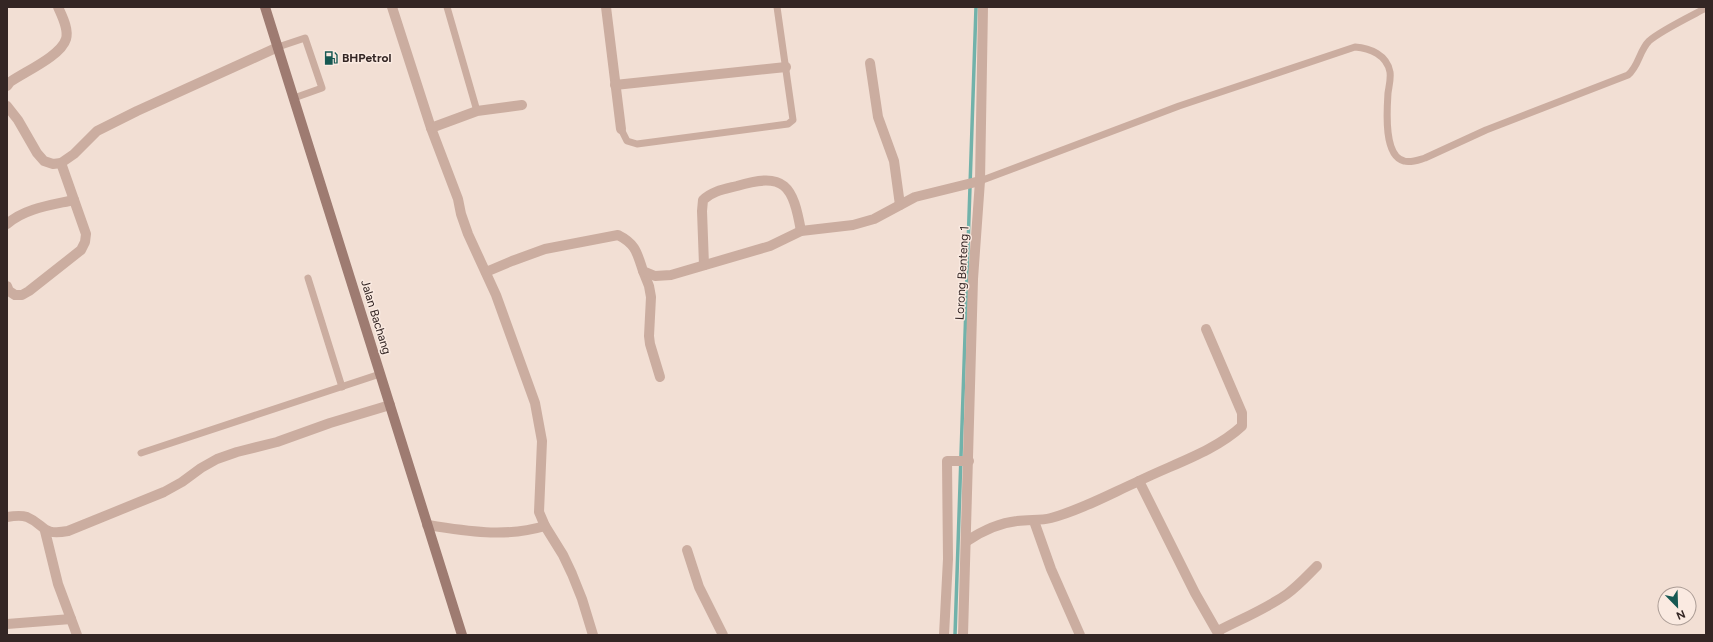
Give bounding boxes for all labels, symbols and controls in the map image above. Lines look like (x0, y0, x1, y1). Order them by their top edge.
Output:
fuel station icon: BHPetrol (323, 50, 339, 66)
place label: BHPetrol (342, 51, 391, 65)
street label: Lorong Benteng 1 (953, 226, 971, 320)
street label: Jalan Bachang (358, 278, 394, 356)
north arrow (1657, 586, 1697, 626)
text: N (1674, 607, 1687, 622)

